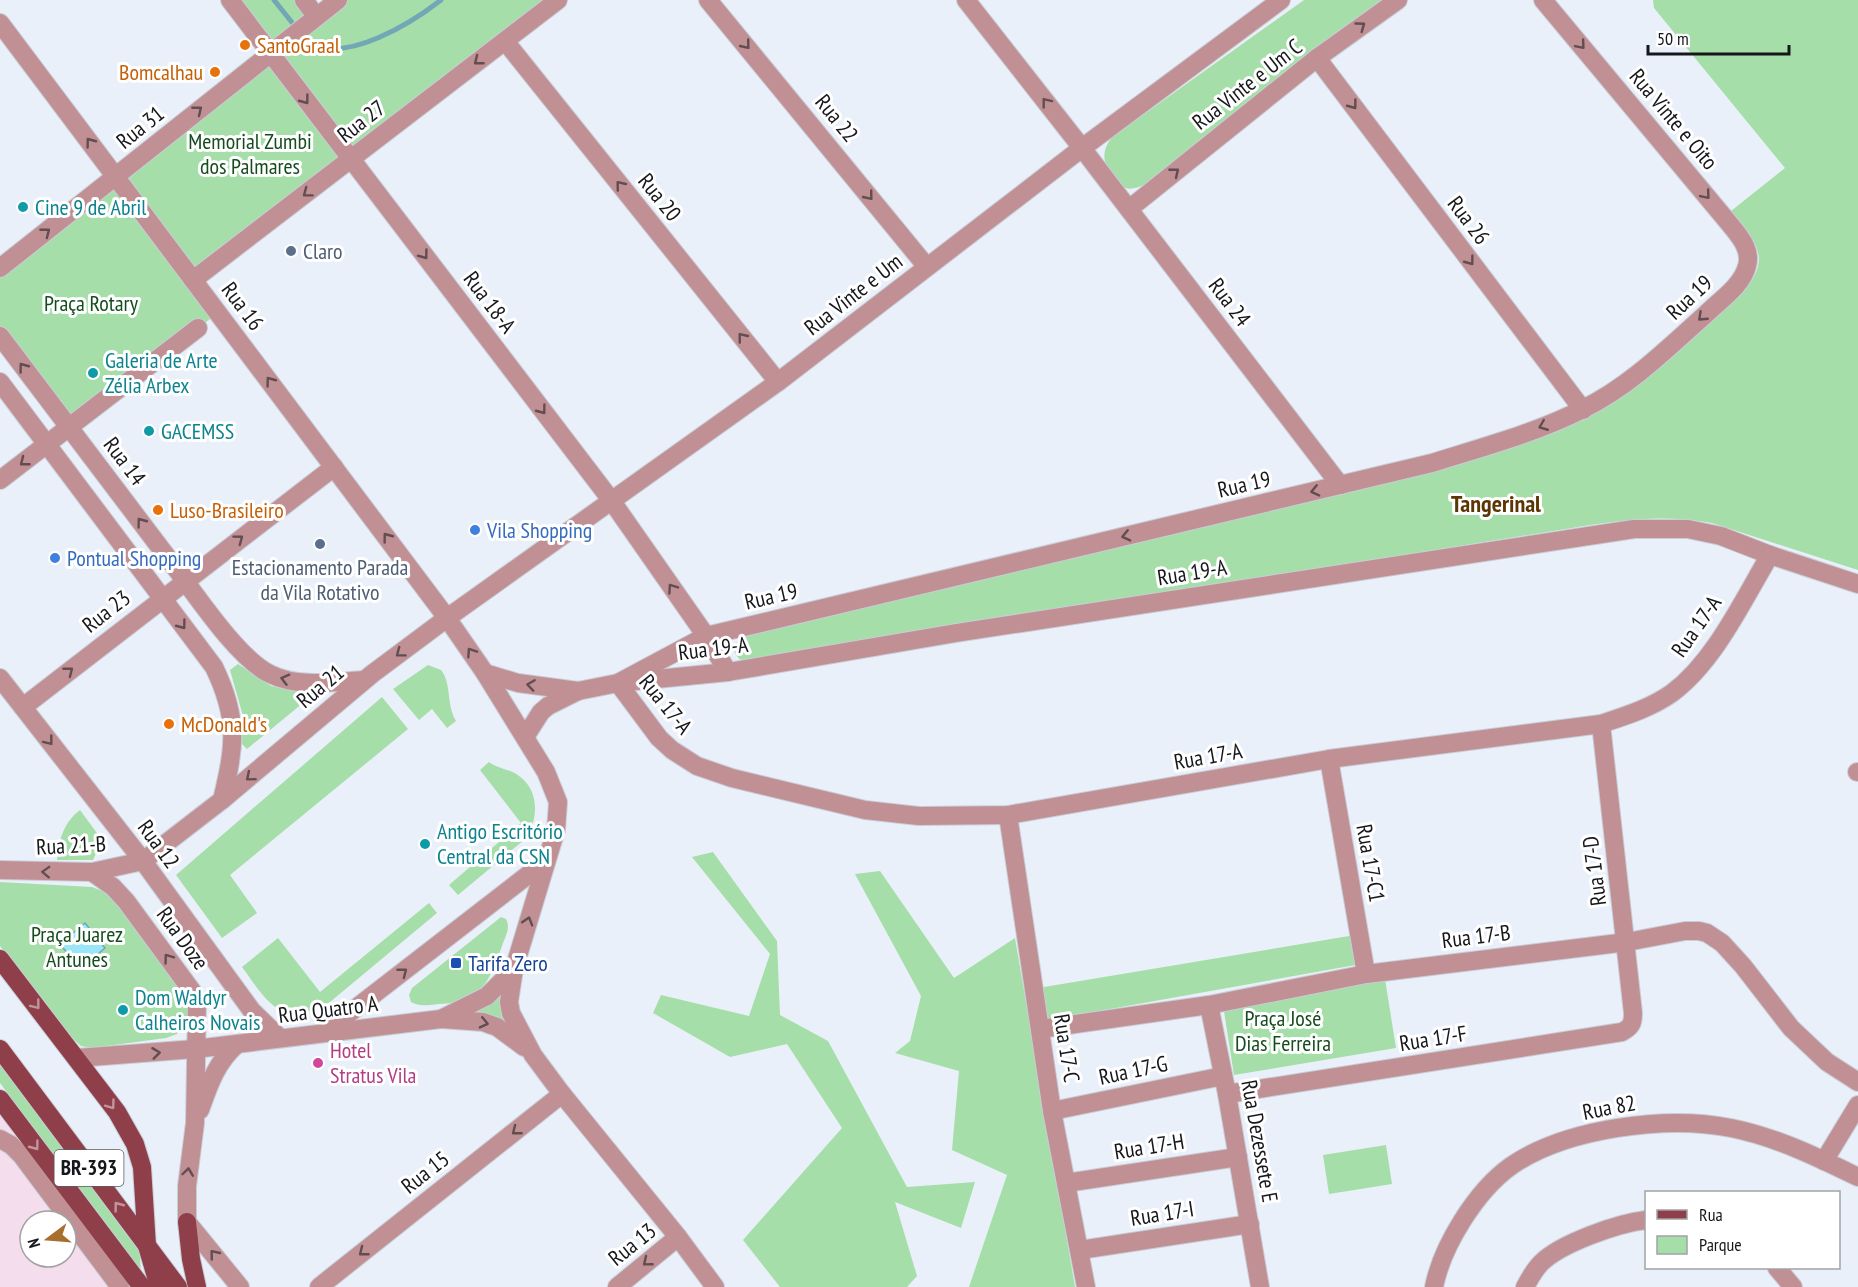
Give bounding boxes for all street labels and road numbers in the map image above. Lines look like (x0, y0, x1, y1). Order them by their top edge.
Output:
street label: Rua Vinte e Um C (1187, 32, 1307, 136)
street label: Rua Vinte e Oito (1624, 63, 1724, 175)
street label: Rua 22 (809, 88, 865, 148)
street label: Rua 27 (331, 94, 391, 148)
street label: Rua 31 (110, 99, 170, 155)
street label: Rua 20 (632, 167, 688, 227)
street label: Rua 26 (1442, 190, 1496, 250)
street label: Rua Vinte e Um (798, 247, 908, 341)
street label: Rua 18-A (458, 266, 523, 339)
street label: Rua 19 (1660, 269, 1718, 325)
street label: Rua 24 (1203, 272, 1257, 332)
street label: Rua 16 (216, 276, 270, 336)
street label: Rua 14 (98, 431, 152, 491)
street label: Rua 19 (1215, 464, 1273, 504)
street label: Rua 19-A (1155, 553, 1229, 591)
street label: Rua 19 (742, 576, 800, 616)
street label: Rua 23 (76, 584, 136, 638)
street label: Rua 17-A (1665, 589, 1728, 662)
street label: Rua 19-A (677, 630, 750, 666)
street label: Rua 21 (291, 658, 349, 714)
street label: Rua 17-A (633, 668, 699, 740)
street label: Rua 17-A (1172, 736, 1245, 776)
street label: Rua 12 (132, 814, 186, 874)
street label: Rua 17-C1 (1350, 822, 1392, 904)
street label: Rua 21-B (35, 829, 107, 861)
street label: Rua 17-D (1576, 834, 1612, 908)
street label: Rua Doze (151, 901, 215, 975)
street label: Rua 17-B (1440, 918, 1512, 954)
street label: Rua Quatro A (277, 989, 380, 1029)
street label: Rua 17-C (1048, 1012, 1086, 1084)
street label: Rua 17-F (1397, 1019, 1469, 1057)
street label: Rua 17-G (1096, 1049, 1170, 1091)
street label: Rua Dezessete E (1235, 1078, 1285, 1204)
street label: Rua 82 (1580, 1088, 1638, 1126)
street label: Rua 17-H (1112, 1127, 1186, 1165)
street label: Rua 15 (395, 1145, 455, 1199)
road number: BR-393 (54, 1150, 124, 1186)
street label: Rua 17-I (1128, 1194, 1196, 1232)
street label: Rua 13 (602, 1216, 662, 1272)

